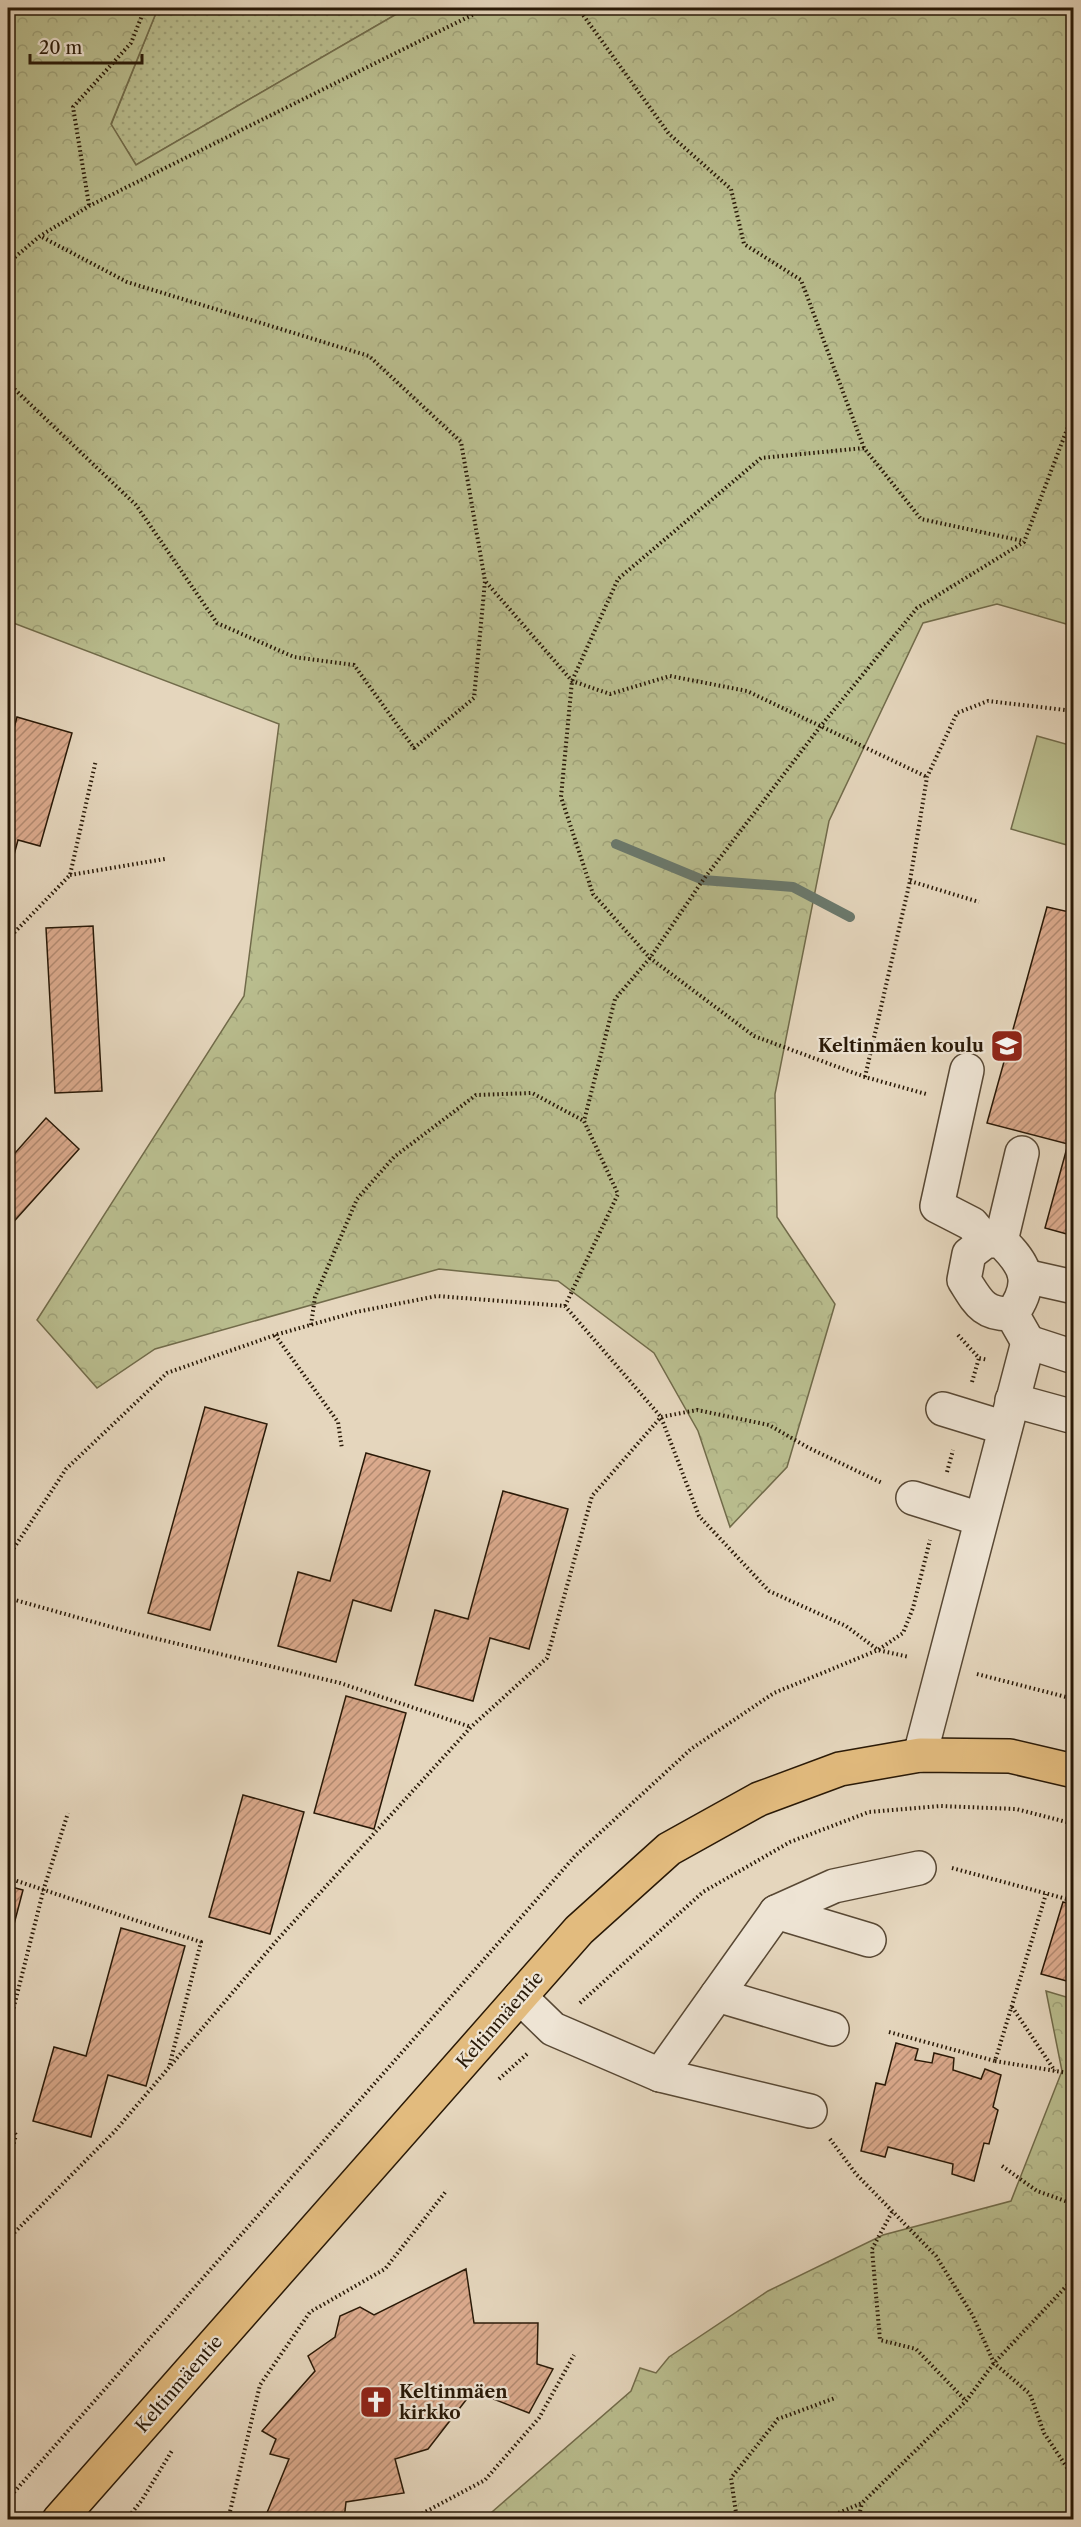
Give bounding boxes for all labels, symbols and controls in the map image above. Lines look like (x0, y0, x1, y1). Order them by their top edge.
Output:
scale bar (30, 27, 142, 65)
text: 20 m (39, 37, 83, 59)
school or university icon: Keltinmäen koulu (989, 1028, 1025, 1064)
place label: Keltinmäen koulu (818, 1035, 984, 1057)
street label: Keltinmäentie (452, 1967, 548, 2073)
street label: Keltinmäentie (131, 2331, 227, 2437)
place label: Keltinmäen kirkko (399, 2381, 508, 2424)
church icon: Keltinmäen kirkko (358, 2384, 394, 2420)

